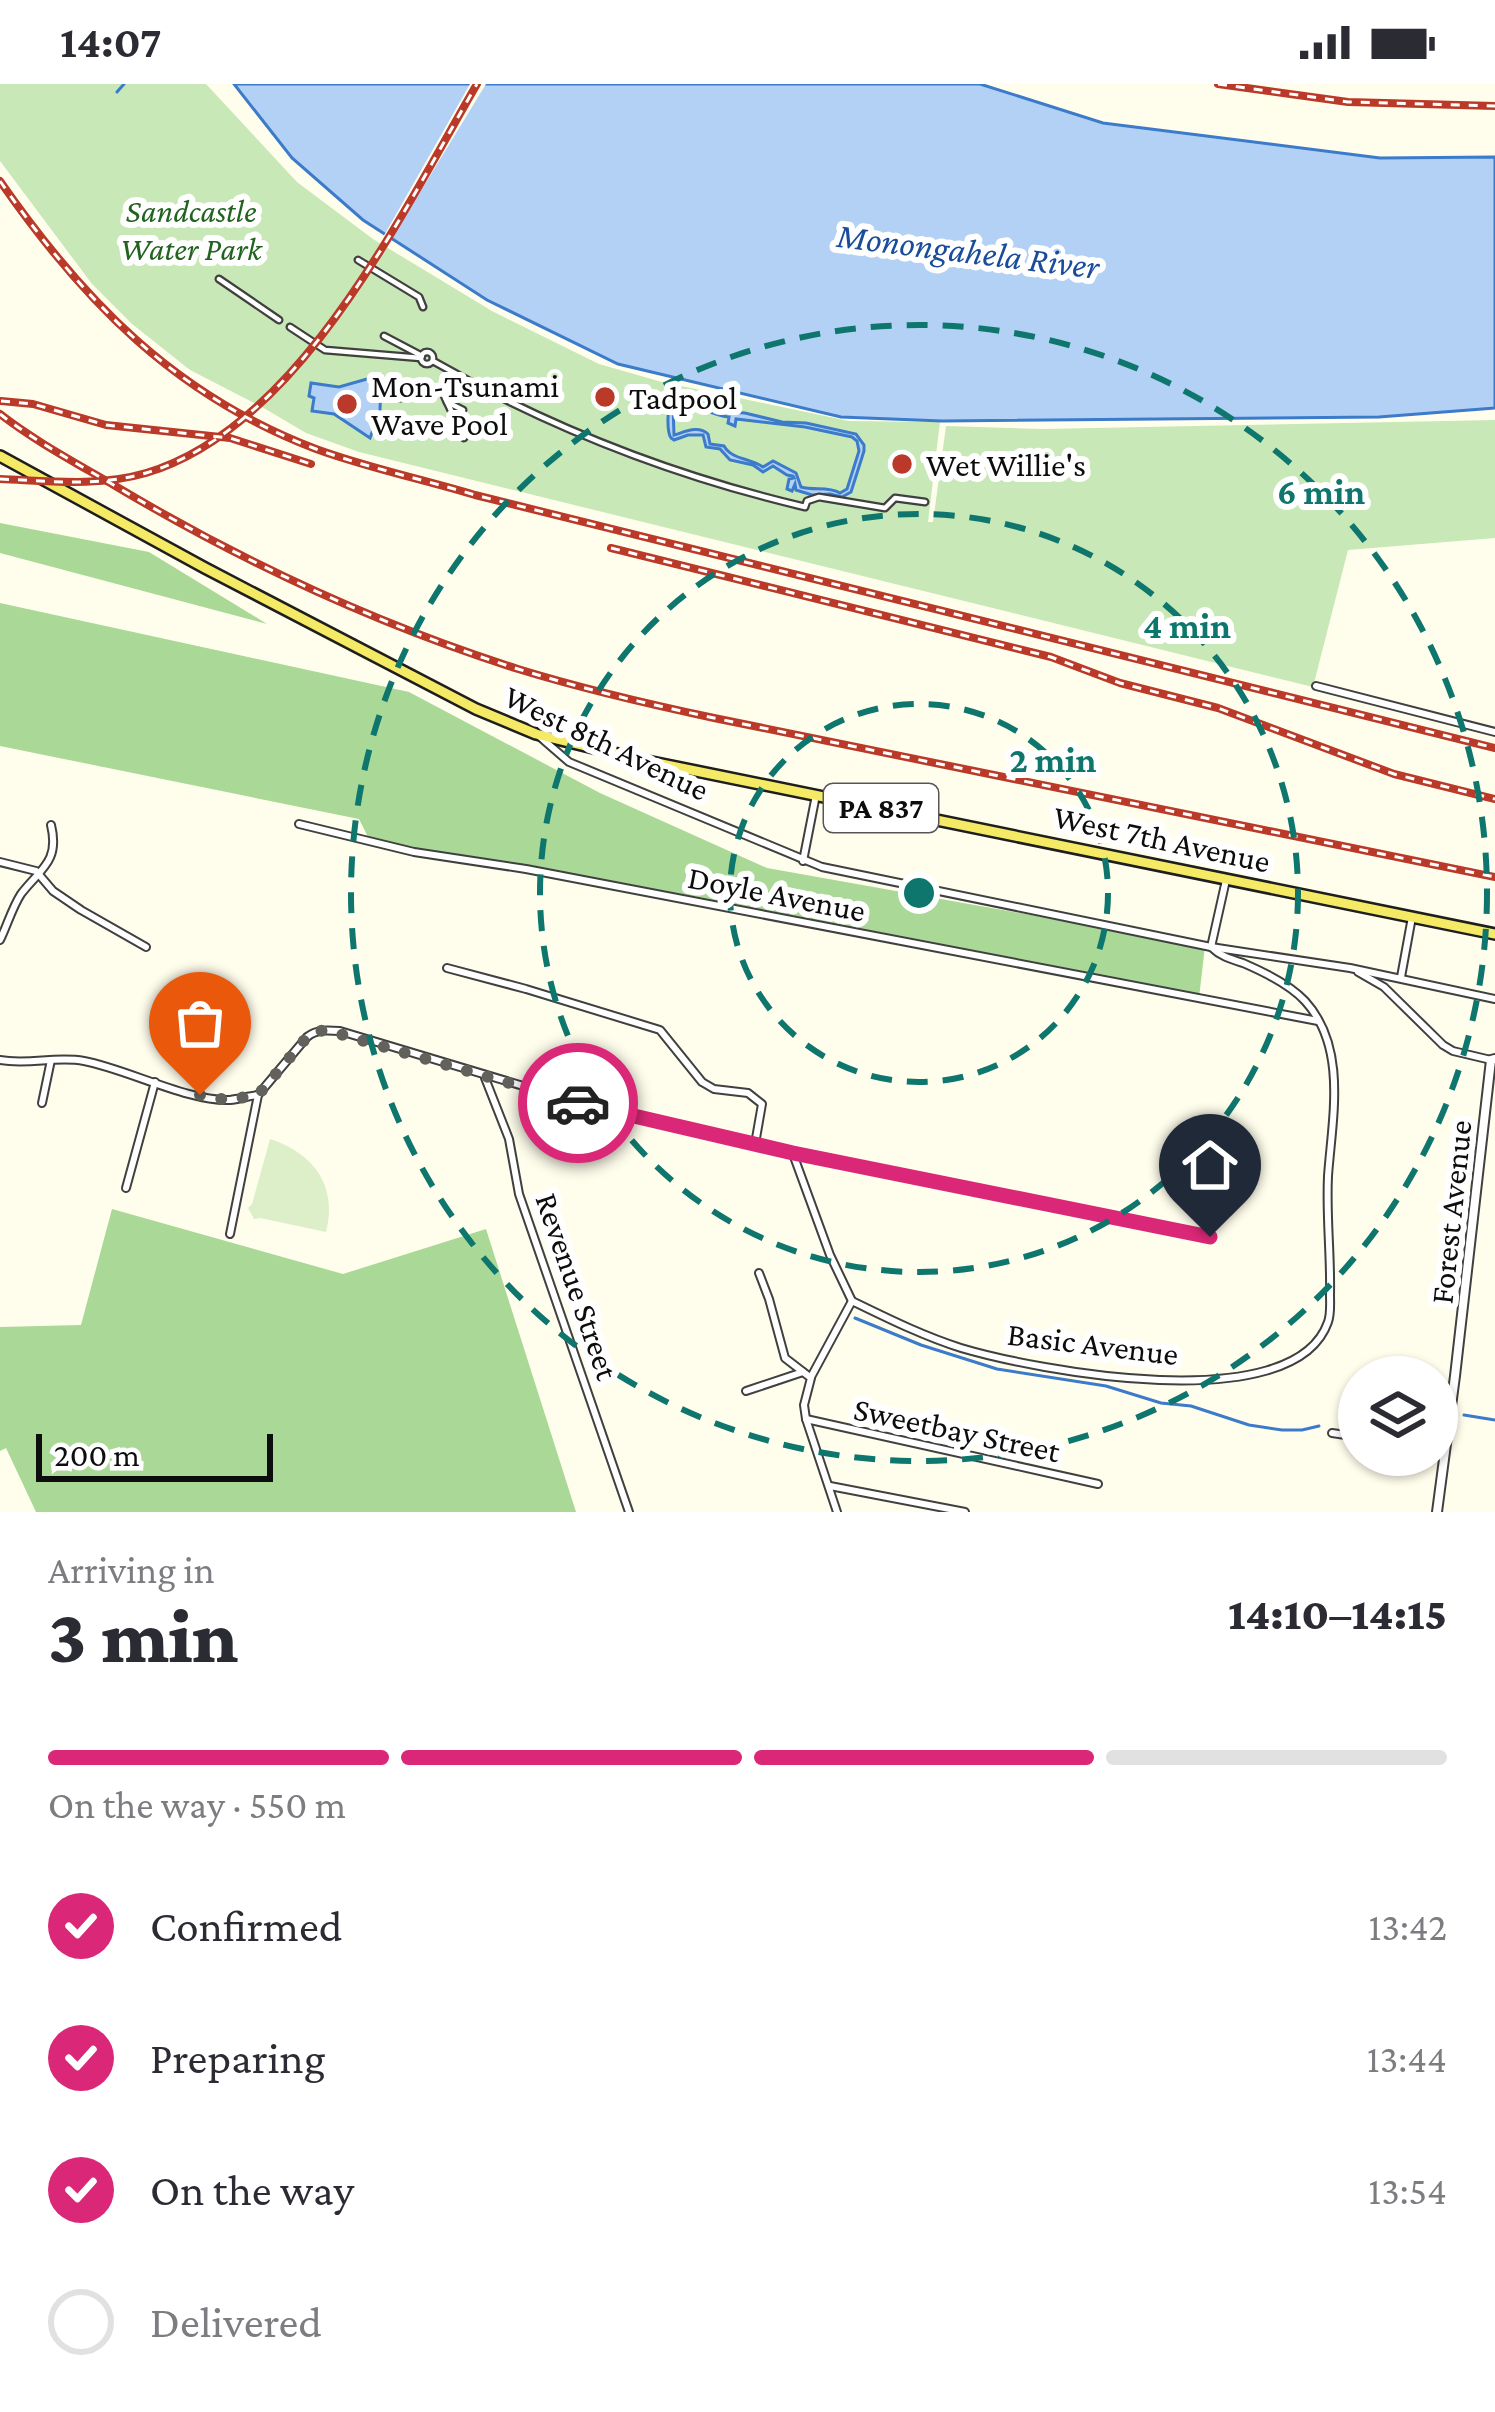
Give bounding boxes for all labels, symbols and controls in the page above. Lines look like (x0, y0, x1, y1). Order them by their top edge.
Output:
text: 14:07 (60, 17, 162, 67)
park label: Sandcastle Water Park (120, 192, 263, 267)
water label: Monongahela River (834, 215, 1103, 287)
place label: Mon-Tsunami Wave Pool (371, 367, 559, 442)
place label: Tadpool (629, 379, 737, 416)
marker: Tadpool (592, 384, 618, 410)
marker: Mon-Tsunami Wave Pool (334, 391, 360, 417)
place label: Wet Willie's (926, 446, 1086, 483)
marker: Wet Willie's (889, 451, 915, 477)
text: 6 min (1277, 472, 1365, 512)
text: 4 min (1143, 606, 1231, 646)
street label: West 8th Avenue (498, 677, 715, 808)
text: 2 min (1010, 740, 1097, 780)
road number: PA 837 (824, 784, 938, 832)
street label: West 7th Avenue (1050, 797, 1274, 880)
street label: Doyle Avenue (685, 858, 869, 929)
centre of rings (898, 872, 940, 914)
pin (149, 972, 251, 1095)
icon: bag (167, 990, 233, 1056)
courier (518, 1043, 638, 1163)
icon: car (545, 1070, 611, 1136)
pin (1159, 1114, 1261, 1237)
street label: Forest Avenue (1422, 1118, 1479, 1306)
icon: home (1177, 1132, 1243, 1198)
street label: Revenue Street (528, 1188, 627, 1385)
street label: Basic Avenue (1005, 1315, 1181, 1372)
map controls (1338, 1356, 1458, 1476)
button: layers (1338, 1356, 1458, 1476)
street label: Sweetbay Street (850, 1390, 1064, 1470)
scale bar (36, 1428, 273, 1481)
text: 200 m (54, 1436, 140, 1473)
text: Arriving in (48, 1548, 215, 1591)
text: 14:10–14:15 (1228, 1589, 1447, 1639)
text: 3 min (48, 1592, 238, 1679)
text: On the way · 550 m (48, 1783, 346, 1826)
icon: check (48, 1893, 114, 1959)
text: Confirmed (150, 1901, 342, 1951)
text: 13:42 (1369, 1905, 1447, 1948)
icon: check (48, 2025, 114, 2091)
text: Preparing (150, 2033, 326, 2083)
text: 13:44 (1367, 2037, 1447, 2080)
icon: check (48, 2157, 114, 2223)
text: On the way (150, 2165, 354, 2215)
text: 13:54 (1368, 2169, 1447, 2212)
text: Delivered (150, 2297, 322, 2347)

